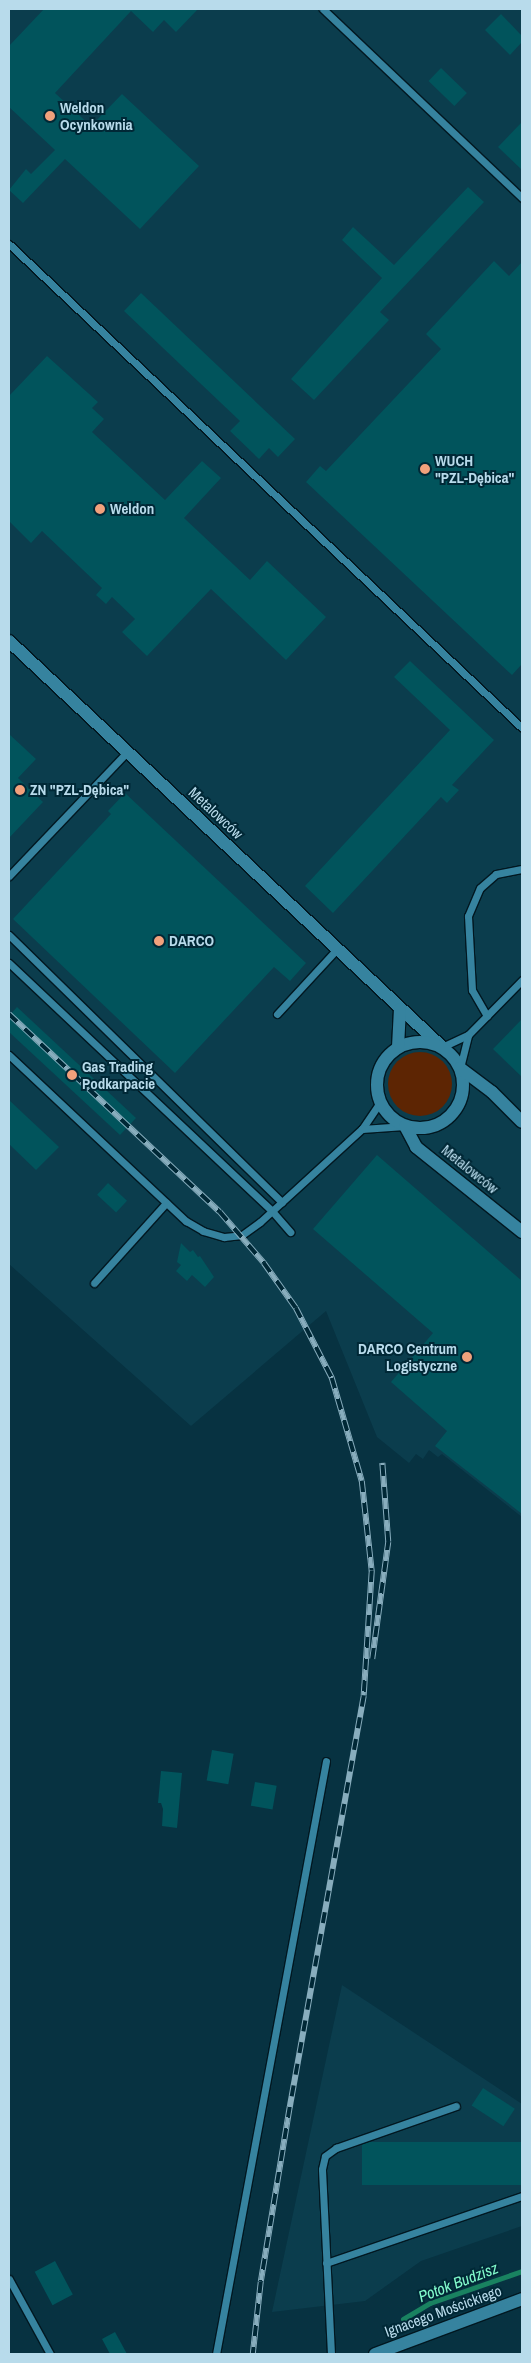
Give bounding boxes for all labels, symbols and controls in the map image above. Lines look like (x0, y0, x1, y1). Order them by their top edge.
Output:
place label: Weldon Ocynkownia (60, 98, 132, 133)
marker: Weldon Ocynkownia (44, 110, 56, 122)
place label: WUCH "PZL-Dębica" (435, 451, 514, 486)
marker: WUCH "PZL-Dębica" (419, 463, 431, 475)
place label: Weldon (110, 500, 154, 518)
marker: Weldon (94, 503, 106, 515)
place label: ZN "PZL-Dębica" (30, 781, 129, 799)
street label: Metalowców (185, 783, 247, 843)
marker: ZN "PZL-Dębica" (14, 784, 26, 796)
place label: DARCO (169, 932, 214, 950)
marker: DARCO (153, 935, 165, 947)
place label: Gas Trading Podkarpacie (82, 1057, 155, 1092)
marker: Gas Trading Podkarpacie (66, 1069, 78, 1081)
street label: Metalowców (438, 1141, 502, 1197)
place label: DARCO Centrum Logistyczne (358, 1339, 457, 1374)
marker: DARCO Centrum Logistyczne (461, 1351, 473, 1363)
water label: Potok Budzisz (415, 2258, 501, 2306)
street label: Ignacego Mościckiego (382, 2281, 504, 2341)

